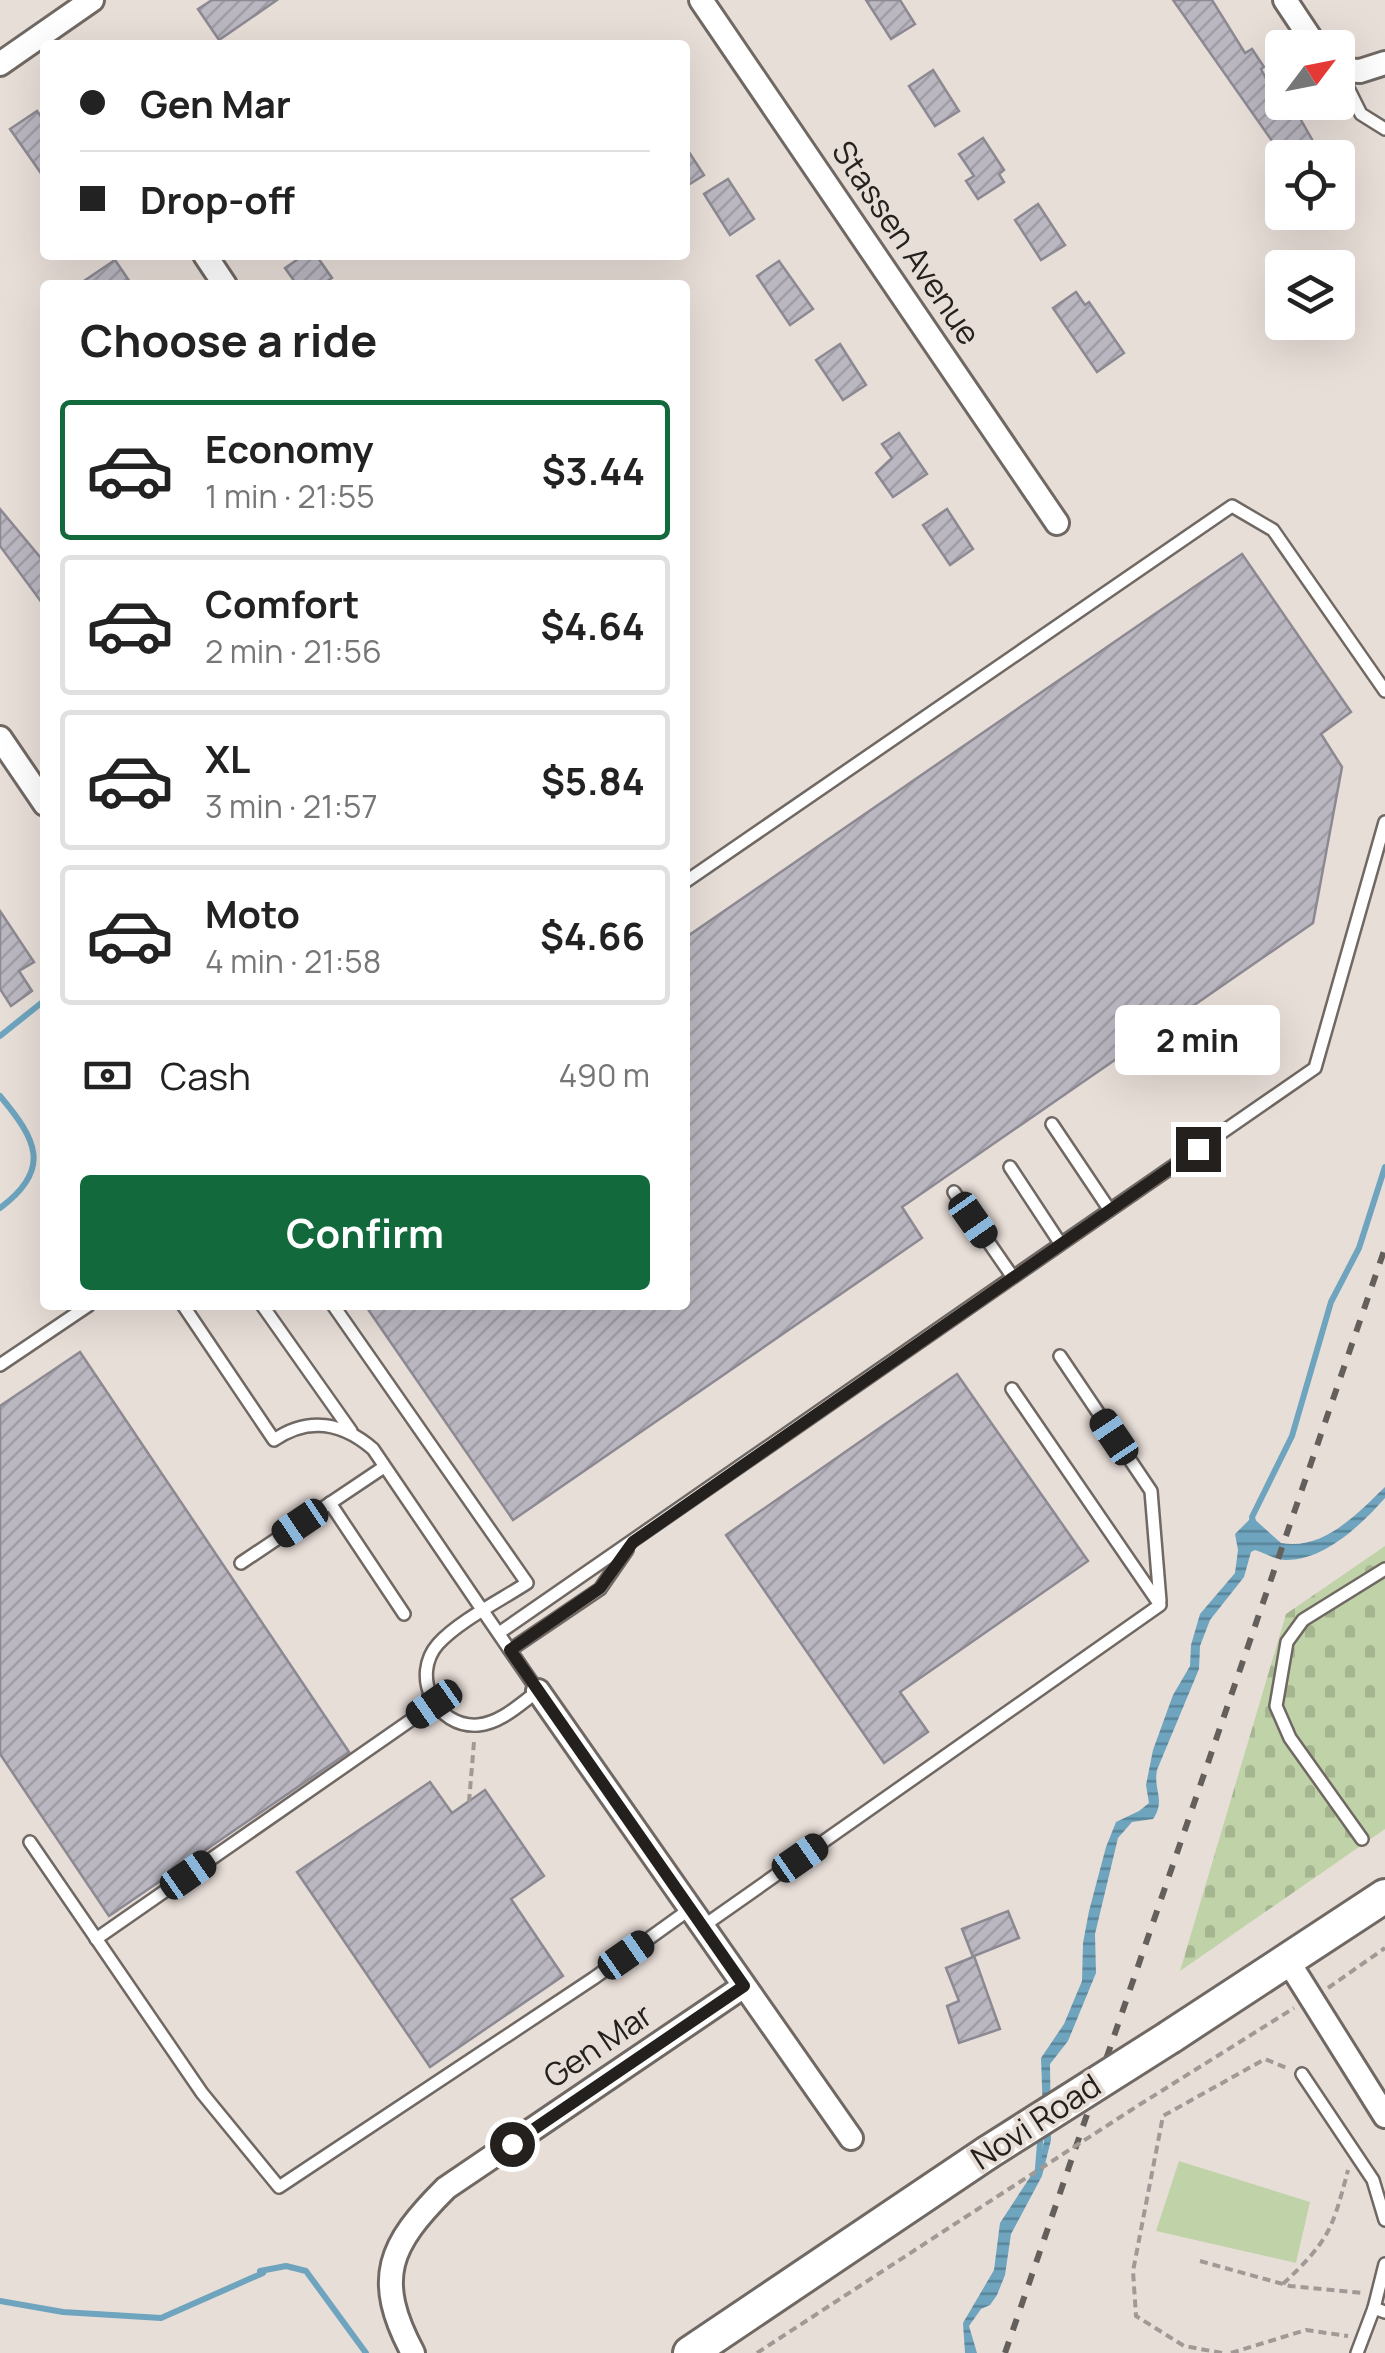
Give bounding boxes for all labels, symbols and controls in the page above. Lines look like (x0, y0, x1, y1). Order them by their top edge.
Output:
north arrow (1265, 30, 1355, 120)
map controls (1265, 30, 1355, 340)
text: Gen Mar (140, 77, 291, 129)
street label: Stassen Avenue (822, 132, 991, 353)
button: locate (1265, 140, 1355, 230)
text: Drop-off (140, 173, 295, 225)
button: layers (1265, 250, 1355, 340)
text: Choose a ride (80, 309, 377, 371)
text: Economy (205, 422, 374, 474)
icon: car (85, 425, 175, 515)
text: $3.44 (542, 444, 645, 496)
text: 1 min · 21:55 (205, 474, 375, 518)
text: Comfort (205, 577, 359, 629)
icon: car (85, 580, 175, 670)
text: $4.64 (540, 599, 645, 651)
text: 2 min · 21:56 (205, 629, 382, 673)
text: XL (205, 732, 250, 784)
icon: car (85, 735, 175, 825)
text: $5.84 (541, 754, 645, 806)
text: 3 min · 21:57 (205, 784, 378, 828)
text: Moto (205, 887, 300, 939)
icon: car (85, 890, 175, 980)
text: $4.66 (540, 909, 645, 961)
text: 4 min · 21:58 (205, 939, 381, 983)
callout: 2 min (1116, 1004, 1280, 1074)
text: 2 min (1156, 1018, 1239, 1062)
icon: cash (80, 1048, 135, 1103)
text: Cash (160, 1049, 251, 1101)
text: 490 m (559, 1053, 650, 1097)
route end (1176, 1127, 1221, 1172)
button: Confirm (80, 1175, 650, 1290)
car (944, 1187, 1002, 1253)
car (1085, 1404, 1143, 1470)
car (267, 1494, 333, 1552)
car (401, 1675, 467, 1733)
car (767, 1829, 833, 1887)
car (155, 1846, 221, 1904)
car (593, 1926, 659, 1984)
street label: Gen Mar (534, 1993, 660, 2098)
street label: Novi Road (962, 2063, 1109, 2179)
route start (490, 2122, 535, 2167)

